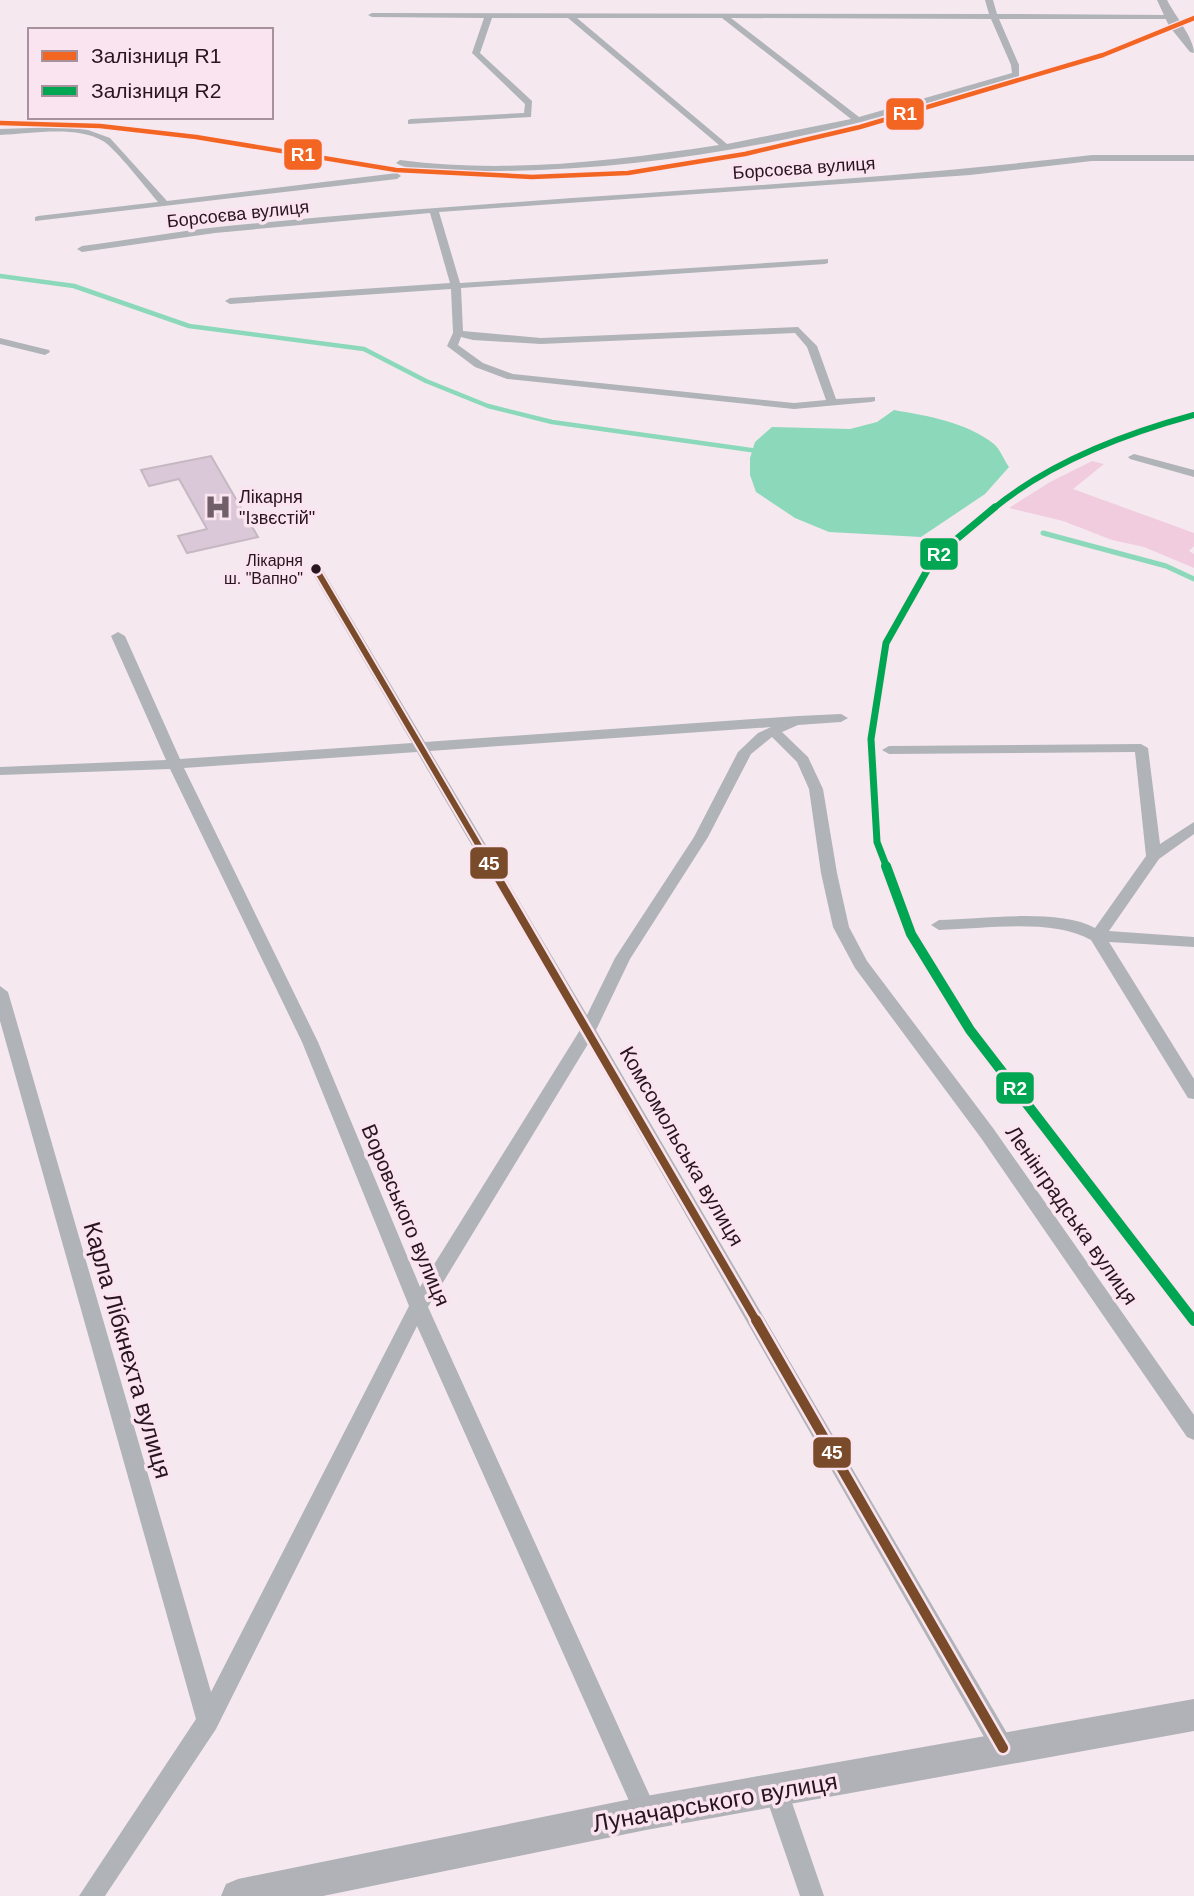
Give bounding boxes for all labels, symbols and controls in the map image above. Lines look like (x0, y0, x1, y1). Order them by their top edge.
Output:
legend (28, 28, 273, 119)
text: Залізниця R1 (91, 44, 221, 67)
text: Залізниця R2 (91, 79, 221, 102)
line badge: R1 (885, 97, 925, 131)
text: R1 (893, 103, 918, 124)
line badge: R1 (283, 138, 323, 171)
text: R1 (291, 144, 316, 165)
street label: Борсоєва вулиця (732, 153, 876, 183)
street label: Борсоєва вулиця (166, 197, 310, 231)
place label: Лікарня "Ізвєстій" (239, 487, 315, 528)
hospital icon: Лікарня "Ізвєстій" (203, 492, 233, 522)
line badge: R2 (919, 537, 959, 571)
text: R2 (927, 544, 951, 565)
place label: Лікарня ш. "Вапно" (224, 552, 303, 587)
marker: Лікарня ш. "Вапно" (309, 562, 323, 576)
line badge: 45 (469, 846, 509, 880)
text: 45 (478, 853, 500, 874)
street label: Комсомольська вулиця (615, 1042, 749, 1250)
line badge: R2 (995, 1071, 1035, 1105)
text: R2 (1003, 1078, 1027, 1099)
street label: Воровського вулиця (357, 1121, 455, 1309)
street label: Ленінградська вулиця (1001, 1121, 1143, 1309)
street label: Карла Лібкнехта вулиця (78, 1219, 178, 1481)
line badge: 45 (812, 1436, 852, 1469)
text: 45 (821, 1442, 843, 1463)
street label: Луначарського вулиця (591, 1767, 839, 1837)

